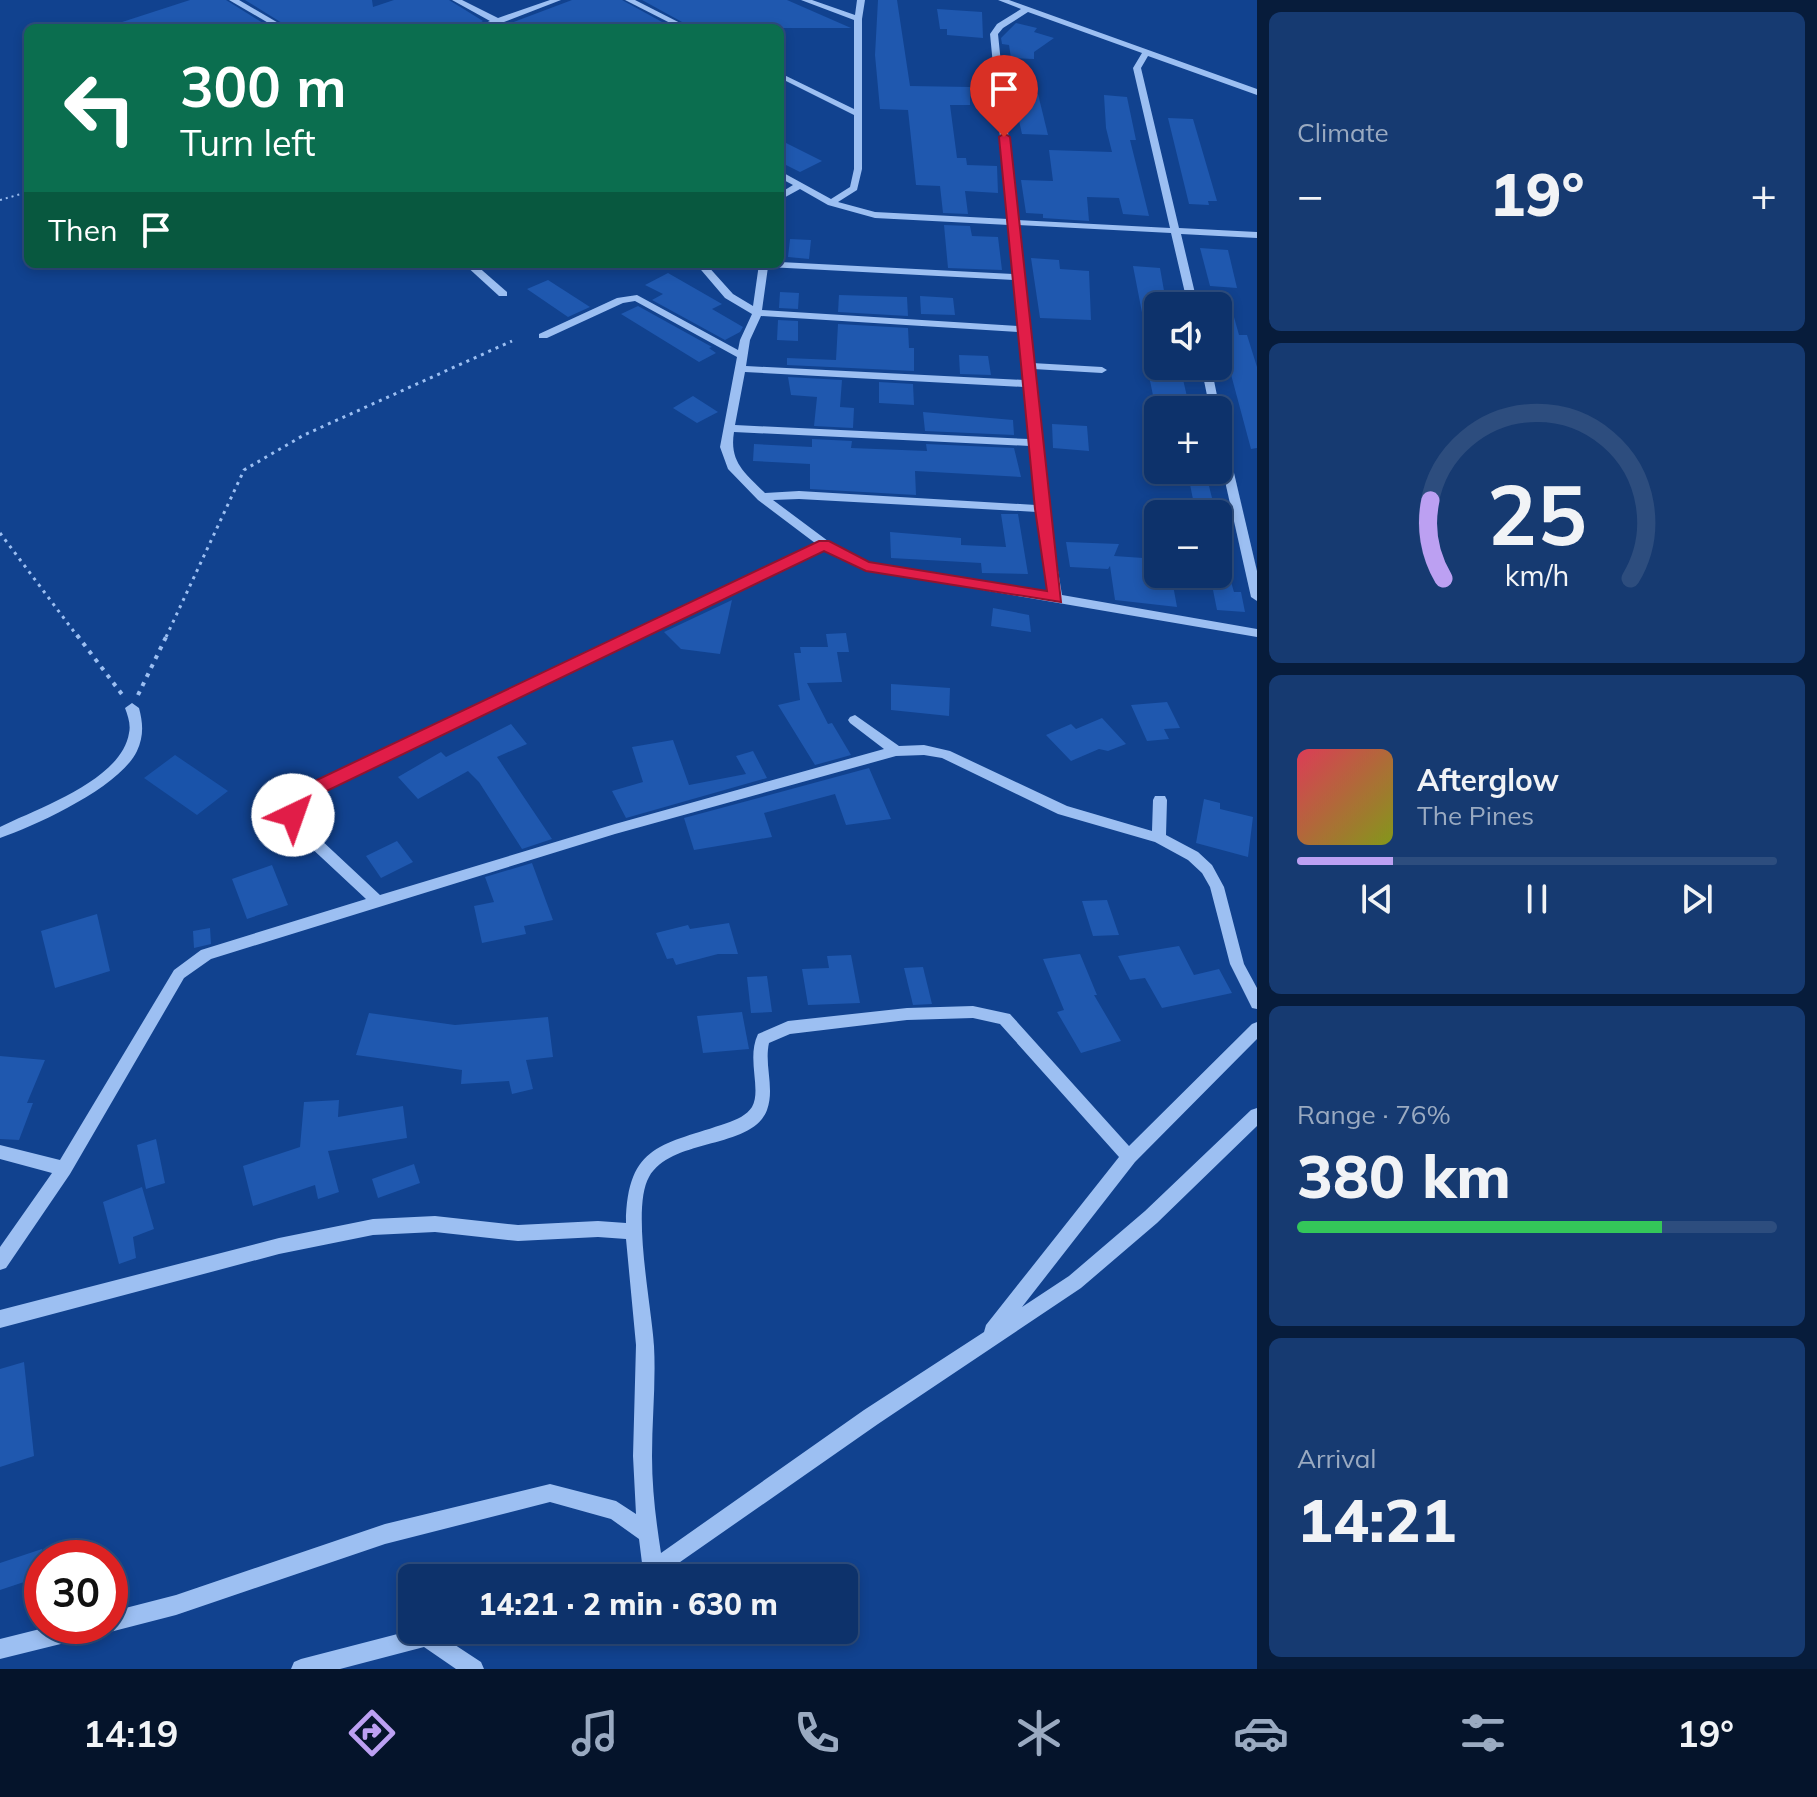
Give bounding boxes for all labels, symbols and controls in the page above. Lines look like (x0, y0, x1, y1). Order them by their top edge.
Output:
text: 300 m (180, 51, 347, 121)
pin (970, 55, 1038, 137)
icon: left (48, 56, 152, 160)
icon: arrive (982, 67, 1026, 111)
text: Climate (1297, 116, 1389, 149)
text: Turn left (180, 120, 316, 165)
text: 19° (1489, 156, 1585, 231)
text: − (1297, 167, 1323, 222)
text: + (1751, 167, 1777, 222)
icon: arrive (134, 208, 178, 252)
text: Then (48, 211, 118, 249)
map controls (1144, 292, 1232, 588)
button: sound (1144, 292, 1232, 380)
button: + (1144, 396, 1232, 484)
text: 25 (1487, 461, 1587, 566)
button: − (1144, 500, 1232, 588)
text: km/h (1505, 557, 1569, 593)
text: Afterglow (1417, 761, 1559, 799)
position arrow (251, 773, 335, 857)
text: The Pines (1417, 799, 1534, 832)
icon: previous (1355, 877, 1399, 921)
icon: pause (1515, 877, 1559, 921)
icon: next (1675, 877, 1719, 921)
text: Range · 76% (1297, 1098, 1451, 1131)
text: 380 km (1297, 1138, 1511, 1213)
text: Arrival (1297, 1442, 1377, 1475)
text: 14:21 (1297, 1482, 1457, 1557)
speed limit sign: 30 (24, 1540, 128, 1644)
text: 14:21 · 2 min · 630 m (478, 1585, 778, 1623)
icon: directions (344, 1705, 400, 1761)
icon: music (567, 1705, 623, 1761)
icon: phone (789, 1705, 845, 1761)
icon: climate (1011, 1705, 1067, 1761)
icon: car (1233, 1705, 1289, 1761)
icon: filters (1455, 1705, 1511, 1761)
text: 14:19 (83, 1711, 178, 1756)
text: 19° (1677, 1711, 1734, 1756)

